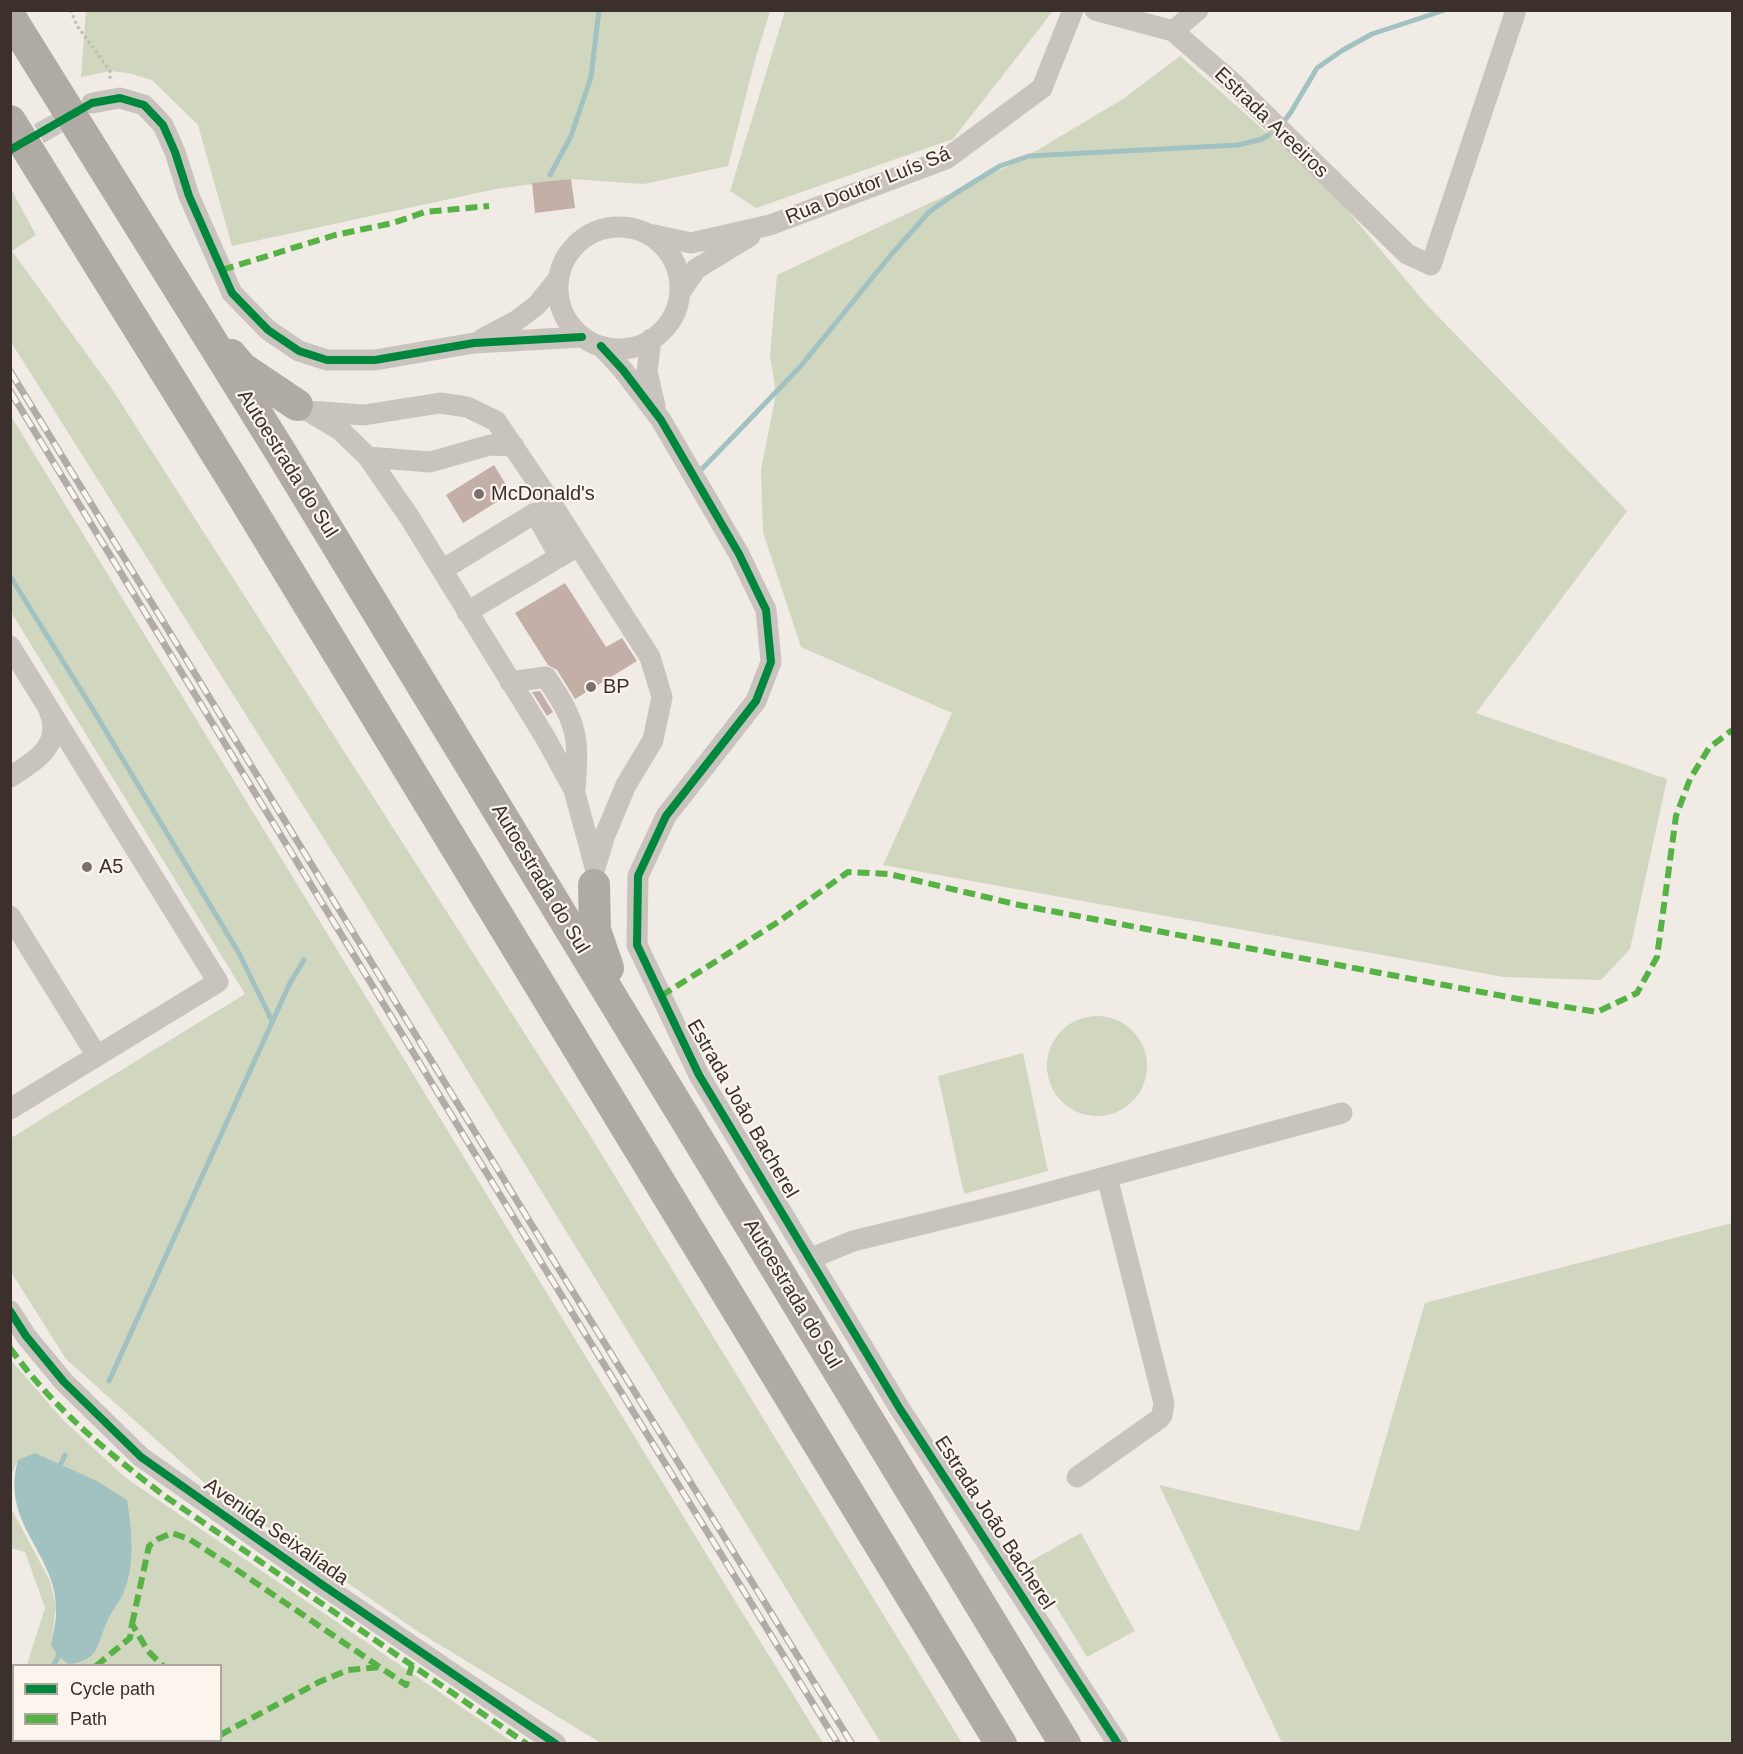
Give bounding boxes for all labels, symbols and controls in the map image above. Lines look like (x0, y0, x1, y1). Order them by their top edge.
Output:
street label: Estrada Areeiros (1209, 63, 1333, 183)
street label: Rua Doutor Luís Sá (782, 142, 954, 230)
street label: Autoestrada do Sul (232, 386, 342, 542)
place label: McDonald's (491, 482, 595, 506)
marker: McDonald's (472, 487, 486, 501)
place label: BP (603, 675, 630, 699)
marker: BP (584, 680, 598, 694)
street label: Autoestrada do Sul (486, 800, 594, 958)
place label: A5 (99, 855, 123, 879)
marker: A5 (80, 860, 94, 874)
street label: Estrada João Bacherel (681, 1015, 803, 1203)
street label: Autoestrada do Sul (738, 1215, 846, 1373)
street label: Estrada João Bacherel (929, 1432, 1059, 1614)
street label: Avenida Seixalíada (199, 1473, 353, 1591)
legend (12, 1664, 222, 1742)
text: Cycle path (70, 1679, 155, 1699)
text: Path (70, 1709, 107, 1729)

